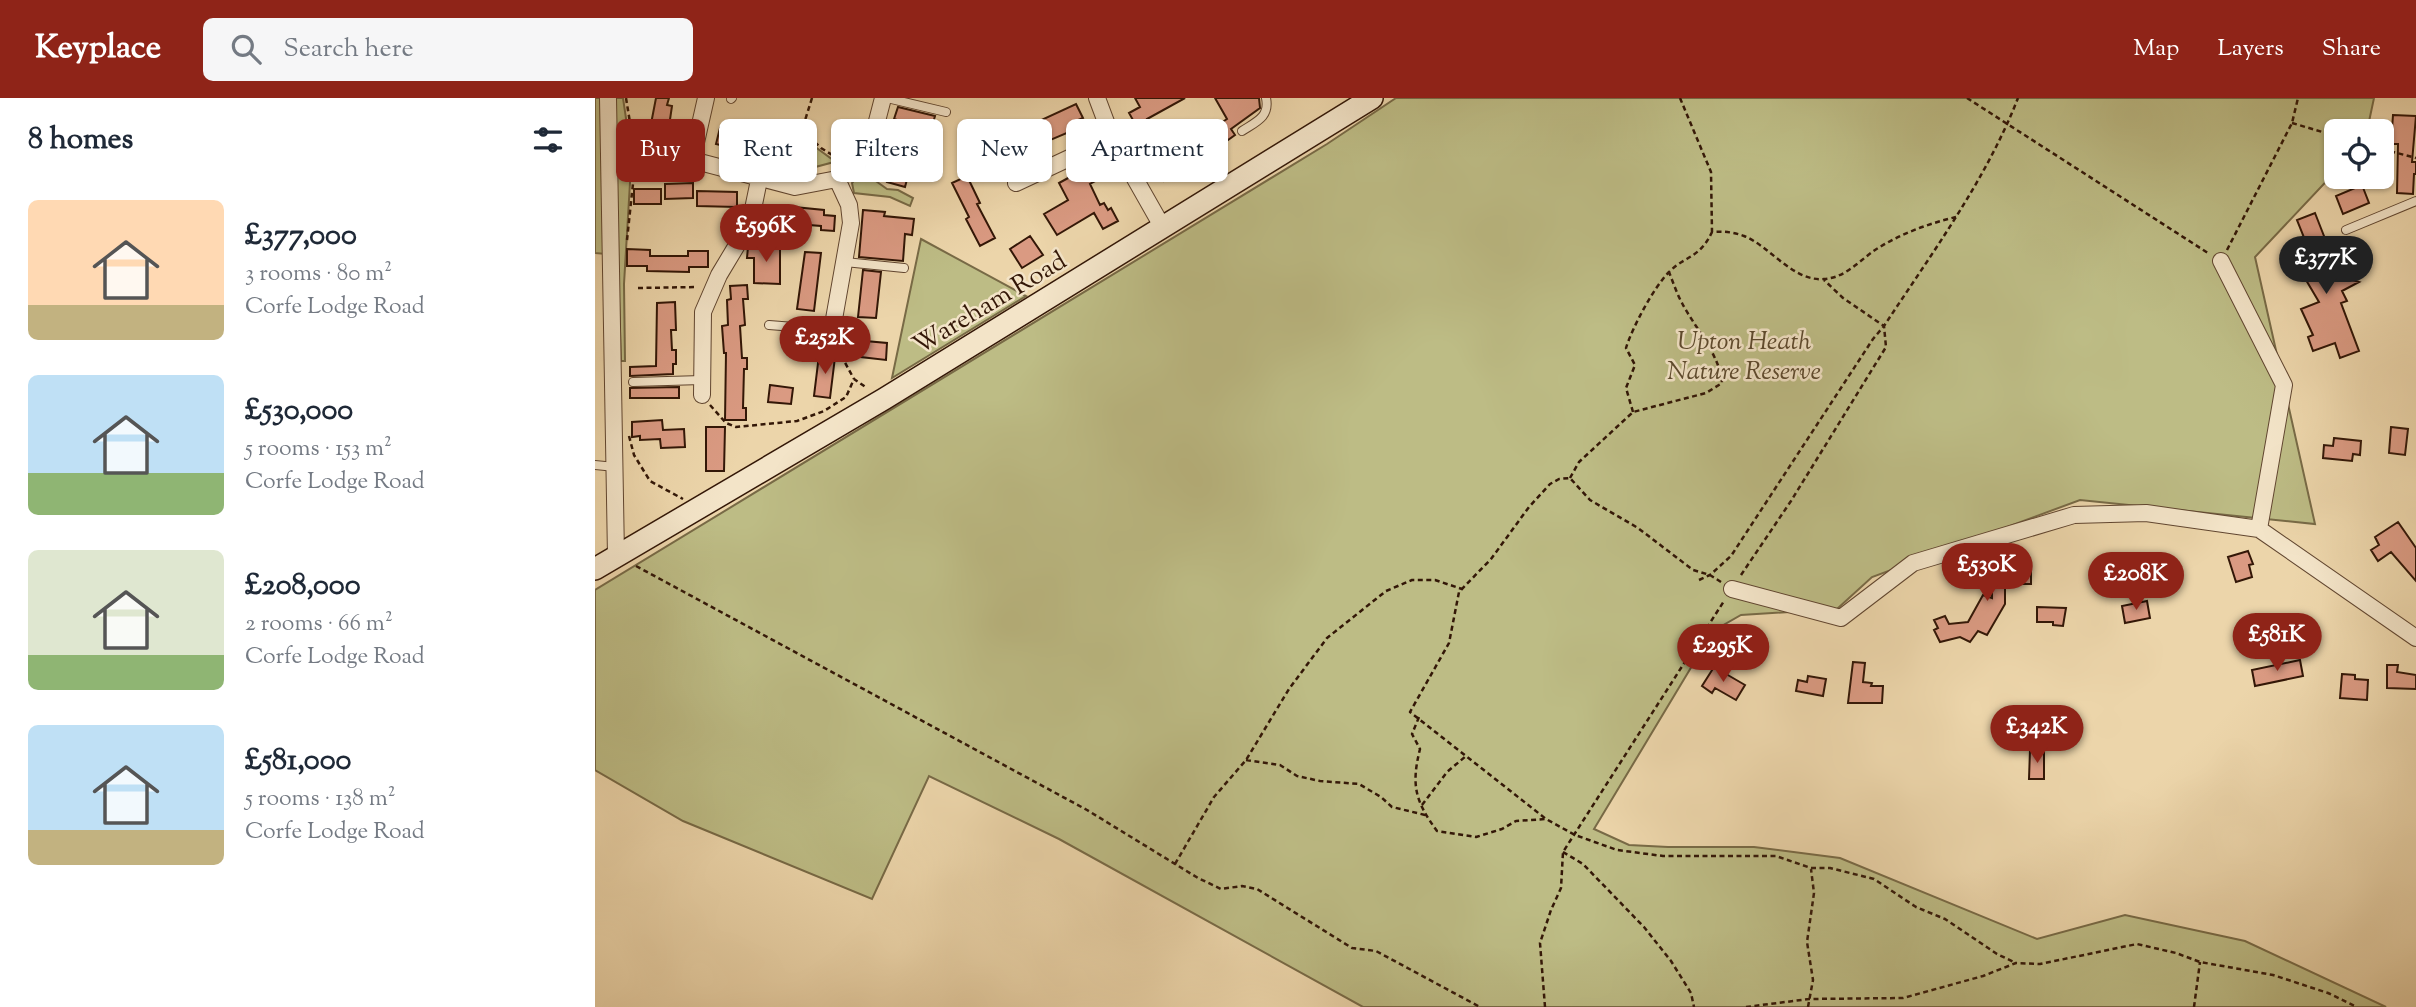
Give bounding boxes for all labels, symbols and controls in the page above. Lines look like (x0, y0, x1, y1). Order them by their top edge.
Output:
search box (203, 18, 693, 81)
text: Keyplace (35, 25, 161, 73)
icon: search (227, 30, 265, 68)
text: Search here (283, 31, 414, 68)
text: Map (2133, 32, 2179, 66)
text: Layers (2217, 32, 2284, 66)
text: Share (2322, 32, 2381, 66)
text: 8 homes (28, 119, 133, 162)
chip: Buy (616, 119, 705, 182)
chip: Rent (719, 119, 817, 182)
chip: Filters (831, 119, 943, 182)
chip: New (957, 119, 1052, 182)
chip: Apartment (1066, 119, 1228, 182)
map controls (2324, 119, 2394, 189)
button: locate (2324, 119, 2394, 189)
icon: filters (529, 121, 567, 159)
pin: £596K (717, 204, 815, 264)
text: £596K (736, 210, 796, 243)
text: £377,000 (245, 215, 357, 258)
icon: home (84, 228, 168, 312)
pin: £377K (2277, 236, 2375, 296)
text: £377K (2295, 242, 2357, 275)
street label: Wareham Road (906, 243, 1074, 365)
text: 3 rooms · 80 m² (245, 258, 392, 291)
text: Corfe Lodge Road (245, 291, 425, 324)
pin: £252K (776, 316, 874, 376)
text: £252K (796, 322, 854, 355)
park label: Upton Heath Nature Reserve (1667, 324, 1821, 391)
text: £530,000 (245, 390, 353, 433)
icon: home (84, 403, 168, 487)
text: 5 rooms · 153 m² (245, 433, 392, 466)
text: Corfe Lodge Road (245, 466, 425, 499)
pin: £530K (1938, 544, 2036, 603)
text: £530K (1958, 549, 2016, 582)
pin: £208K (2087, 552, 2185, 612)
text: £208K (2104, 558, 2168, 591)
text: £208,000 (245, 565, 361, 608)
icon: home (84, 578, 168, 662)
text: 2 rooms · 66 m² (245, 608, 393, 641)
pin: £581K (2228, 614, 2326, 673)
text: £581K (2249, 619, 2305, 652)
pin: £295K (1674, 624, 1772, 684)
text: £295K (1693, 630, 1753, 663)
text: Corfe Lodge Road (245, 641, 425, 674)
pin: £342K (1988, 706, 2086, 765)
text: £342K (2006, 711, 2068, 744)
text: £581,000 (245, 740, 351, 783)
icon: home (84, 753, 168, 837)
text: 5 rooms · 138 m² (245, 783, 396, 816)
text: Corfe Lodge Road (245, 816, 425, 849)

